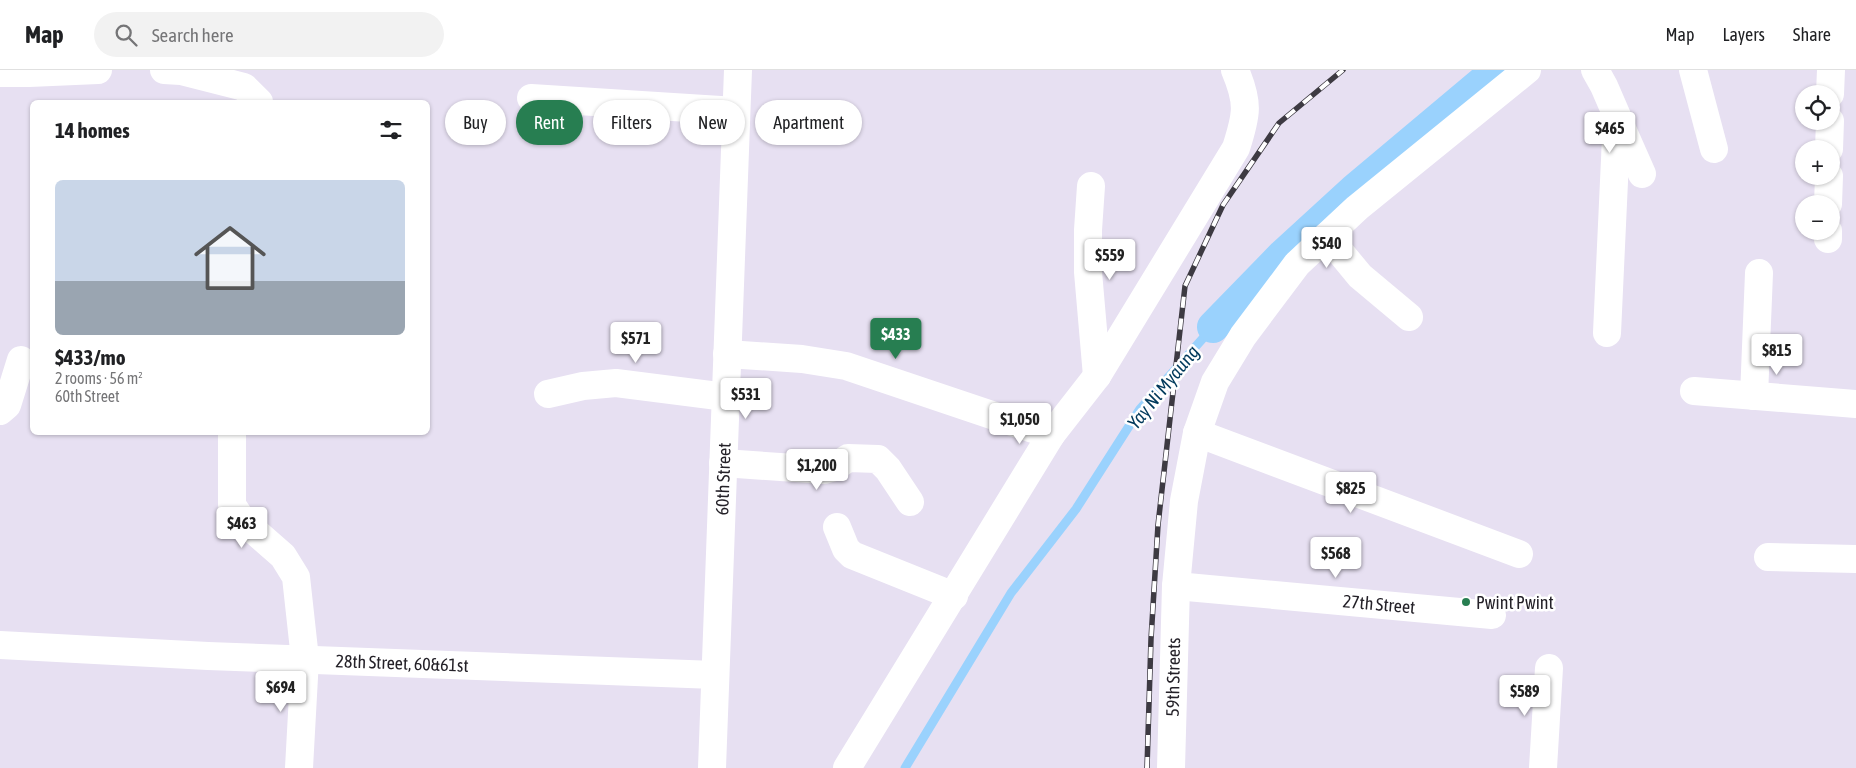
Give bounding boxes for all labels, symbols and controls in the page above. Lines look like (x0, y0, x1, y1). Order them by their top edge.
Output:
search box (94, 12, 444, 57)
text: Map (25, 21, 64, 48)
icon: search (112, 21, 140, 49)
text: Search here (152, 24, 234, 46)
text: Map (1665, 24, 1694, 45)
text: Layers (1722, 24, 1765, 45)
text: Share (1793, 24, 1831, 45)
map controls (1795, 85, 1840, 240)
button: locate (1795, 85, 1840, 130)
chip: Buy (445, 100, 506, 145)
chip: Rent (516, 100, 583, 145)
chip: Filters (593, 100, 670, 145)
chip: New (680, 100, 745, 145)
chip: Apartment (755, 100, 862, 145)
pin: $465 (1580, 112, 1640, 154)
icon: filters (377, 116, 405, 144)
text: 14 homes (55, 118, 130, 142)
text: $465 (1595, 119, 1625, 137)
button: + (1795, 140, 1840, 185)
button: − (1795, 195, 1840, 240)
icon: home (185, 213, 275, 303)
pin: $540 (1297, 226, 1357, 269)
text: $540 (1312, 234, 1342, 252)
pin: $559 (1080, 238, 1140, 281)
text: $559 (1095, 246, 1125, 264)
pin: $433 (866, 318, 926, 360)
pin: $571 (606, 322, 666, 364)
text: $433 (881, 325, 911, 343)
text: $571 (621, 329, 651, 347)
pin: $815 (1747, 334, 1807, 376)
water label: Yay Ni Myaung (1123, 341, 1203, 433)
text: $815 (1762, 341, 1792, 359)
text: $433/mo (55, 345, 126, 369)
text: 2 rooms · 56 m² (55, 369, 143, 387)
pin: $531 (716, 378, 776, 420)
text: $531 (731, 385, 761, 403)
text: 60th Street (55, 387, 120, 405)
pin: $1,050 (979, 402, 1061, 445)
text: $1,050 (1000, 410, 1040, 428)
street label: 60th Street (711, 442, 735, 516)
pin: $1,200 (776, 448, 858, 491)
text: $1,200 (797, 456, 837, 474)
pin: $825 (1321, 472, 1381, 514)
text: $825 (1336, 479, 1366, 497)
pin: $463 (212, 506, 272, 549)
text: $463 (227, 514, 257, 532)
pin: $568 (1306, 536, 1366, 579)
text: $568 (1321, 544, 1351, 562)
street label: 27th Street (1342, 590, 1416, 618)
place label: Pwint Pwint (1476, 592, 1554, 613)
marker: Pwint Pwint (1460, 596, 1472, 608)
street label: 59th Streets (1162, 637, 1184, 717)
street label: 28th Street, 60&61st (335, 650, 469, 676)
pin: $694 (251, 670, 311, 713)
pin: $589 (1495, 674, 1555, 717)
text: $694 (266, 678, 296, 696)
text: $589 (1510, 682, 1540, 700)

